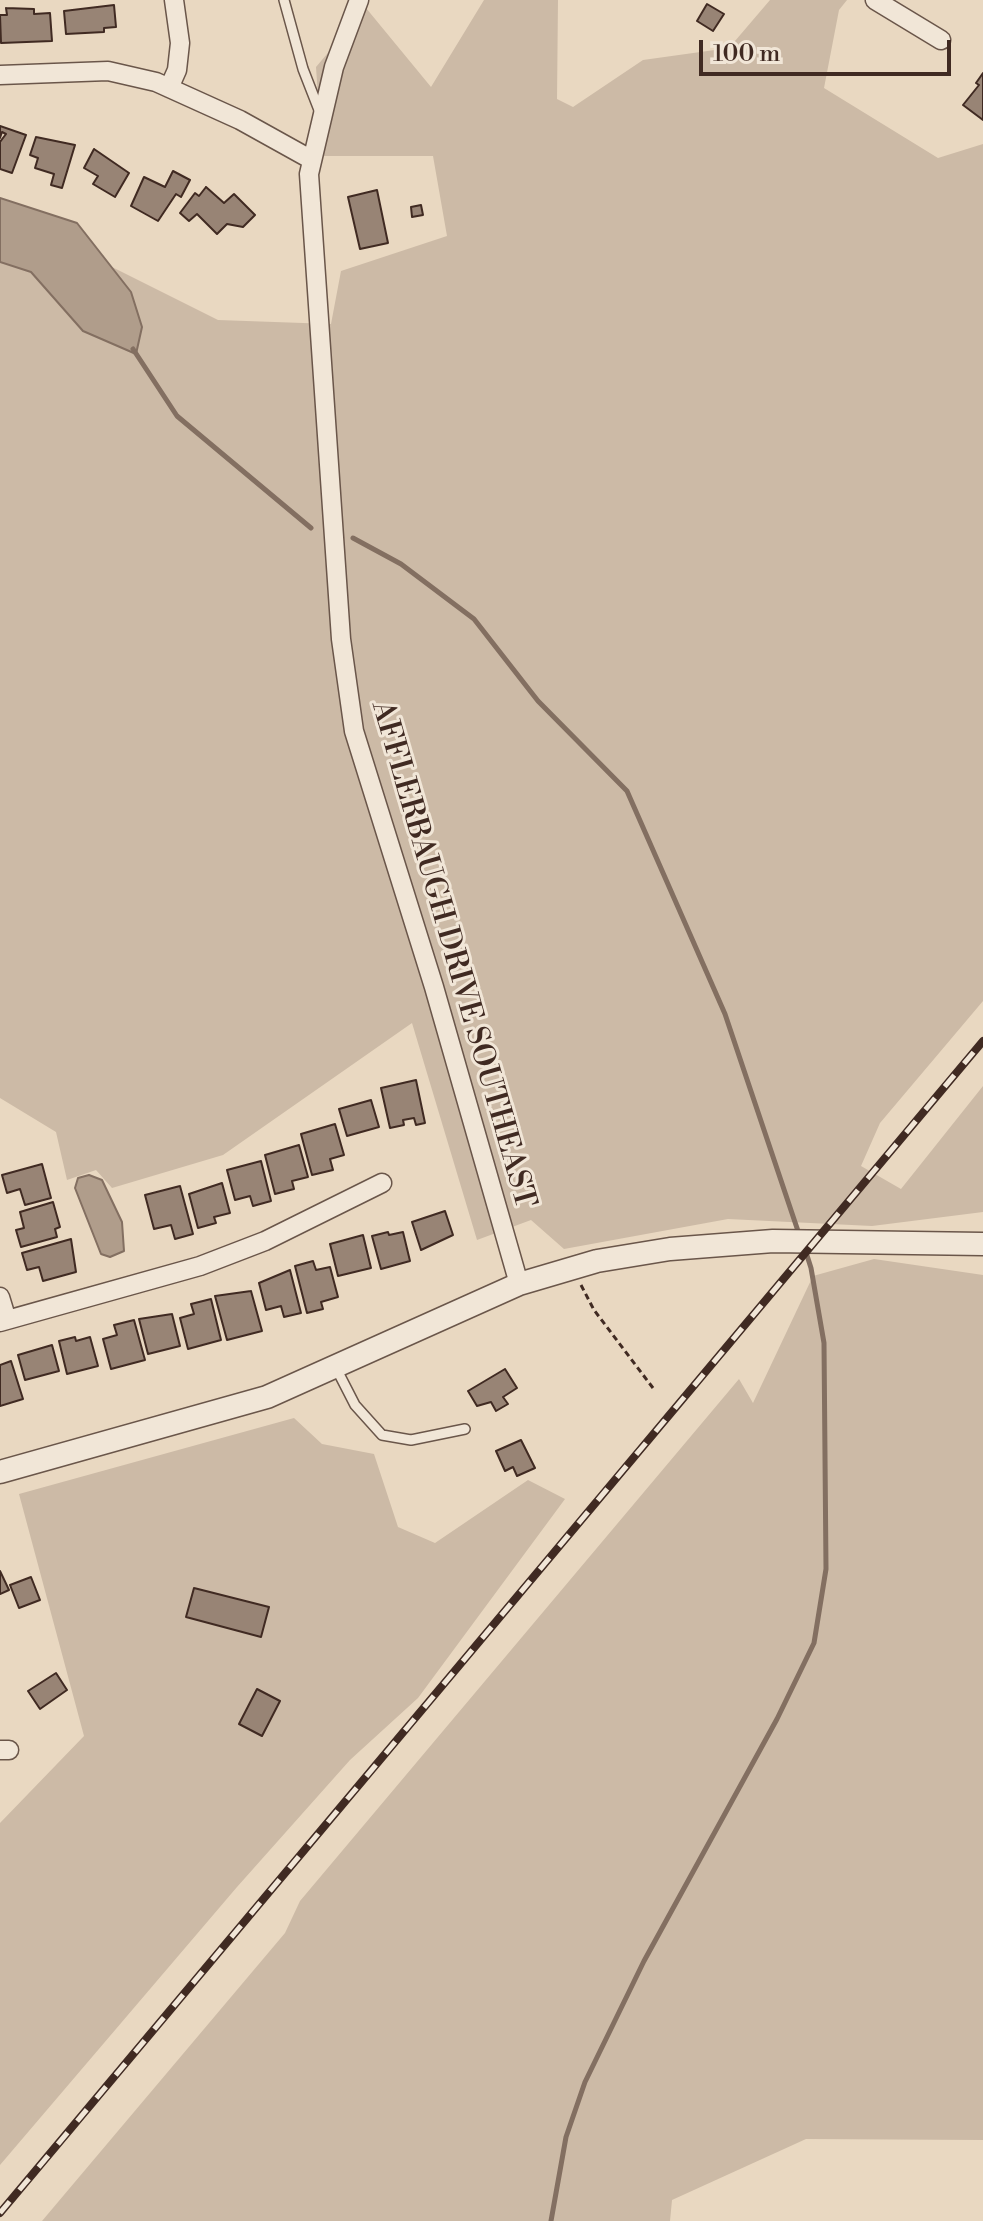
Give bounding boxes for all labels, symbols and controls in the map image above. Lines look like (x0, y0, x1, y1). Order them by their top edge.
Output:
scale bar (703, 24, 955, 74)
text: 100 m (713, 39, 780, 69)
street label: AFFLERBAUGH DRIVE SOUTHEAST (362, 697, 542, 1213)

